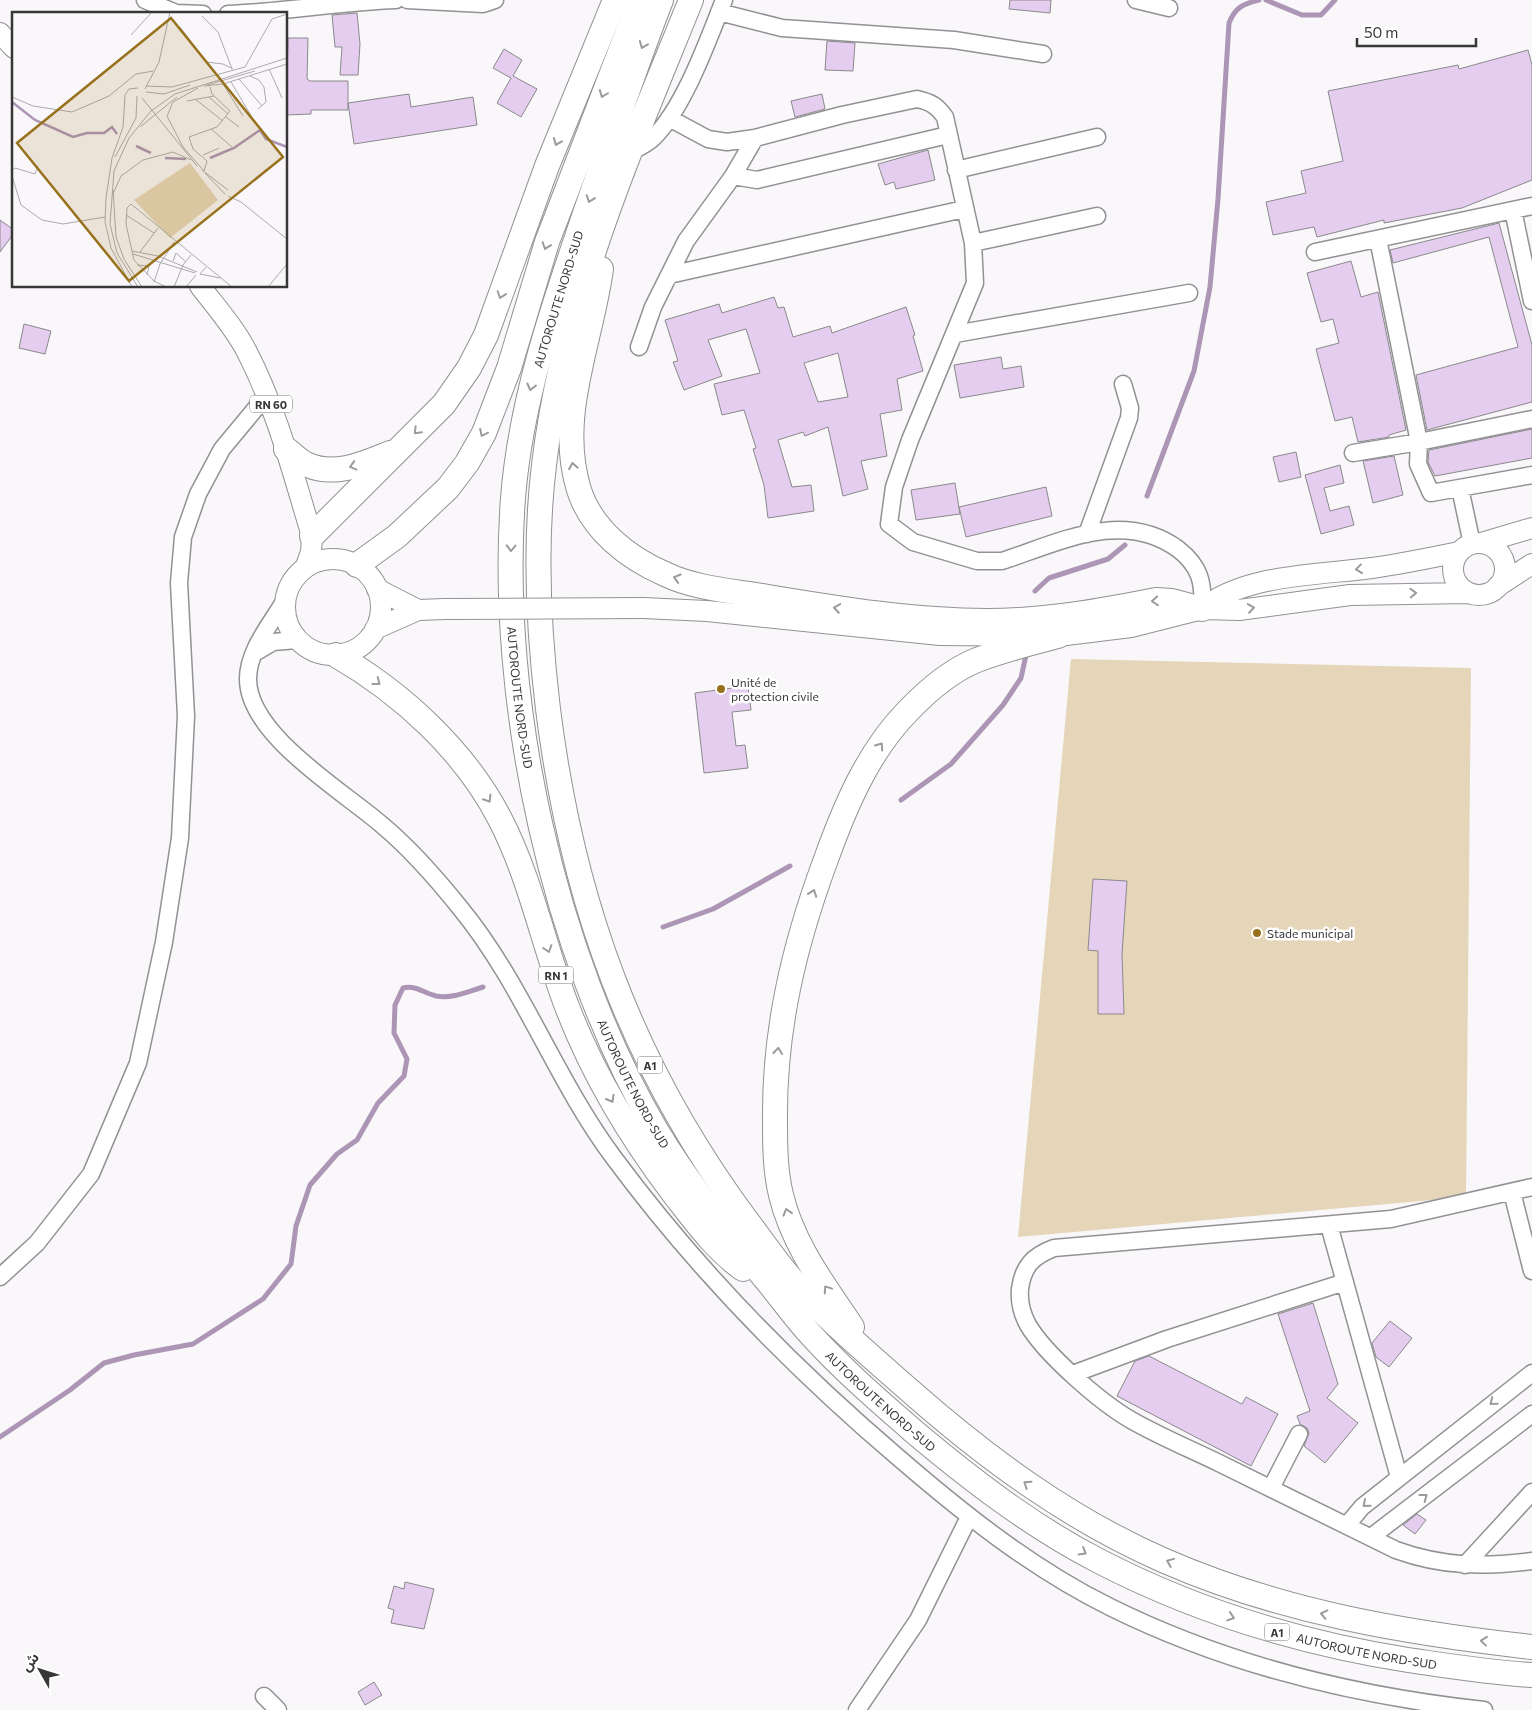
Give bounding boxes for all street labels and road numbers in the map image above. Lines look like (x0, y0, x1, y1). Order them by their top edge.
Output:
street label: AUTOROUTE NORD-SUD (530, 229, 586, 369)
road number: RN 60 (250, 396, 292, 412)
street label: AUTOROUTE NORD-SUD (505, 626, 536, 770)
road number: RN 1 (538, 966, 574, 984)
street label: AUTOROUTE NORD-SUD (595, 1017, 672, 1151)
road number: A1 (638, 1056, 662, 1074)
street label: AUTOROUTE NORD-SUD (823, 1348, 939, 1454)
road number: A1 (1264, 1624, 1290, 1640)
street label: AUTOROUTE NORD-SUD (1295, 1630, 1438, 1671)

